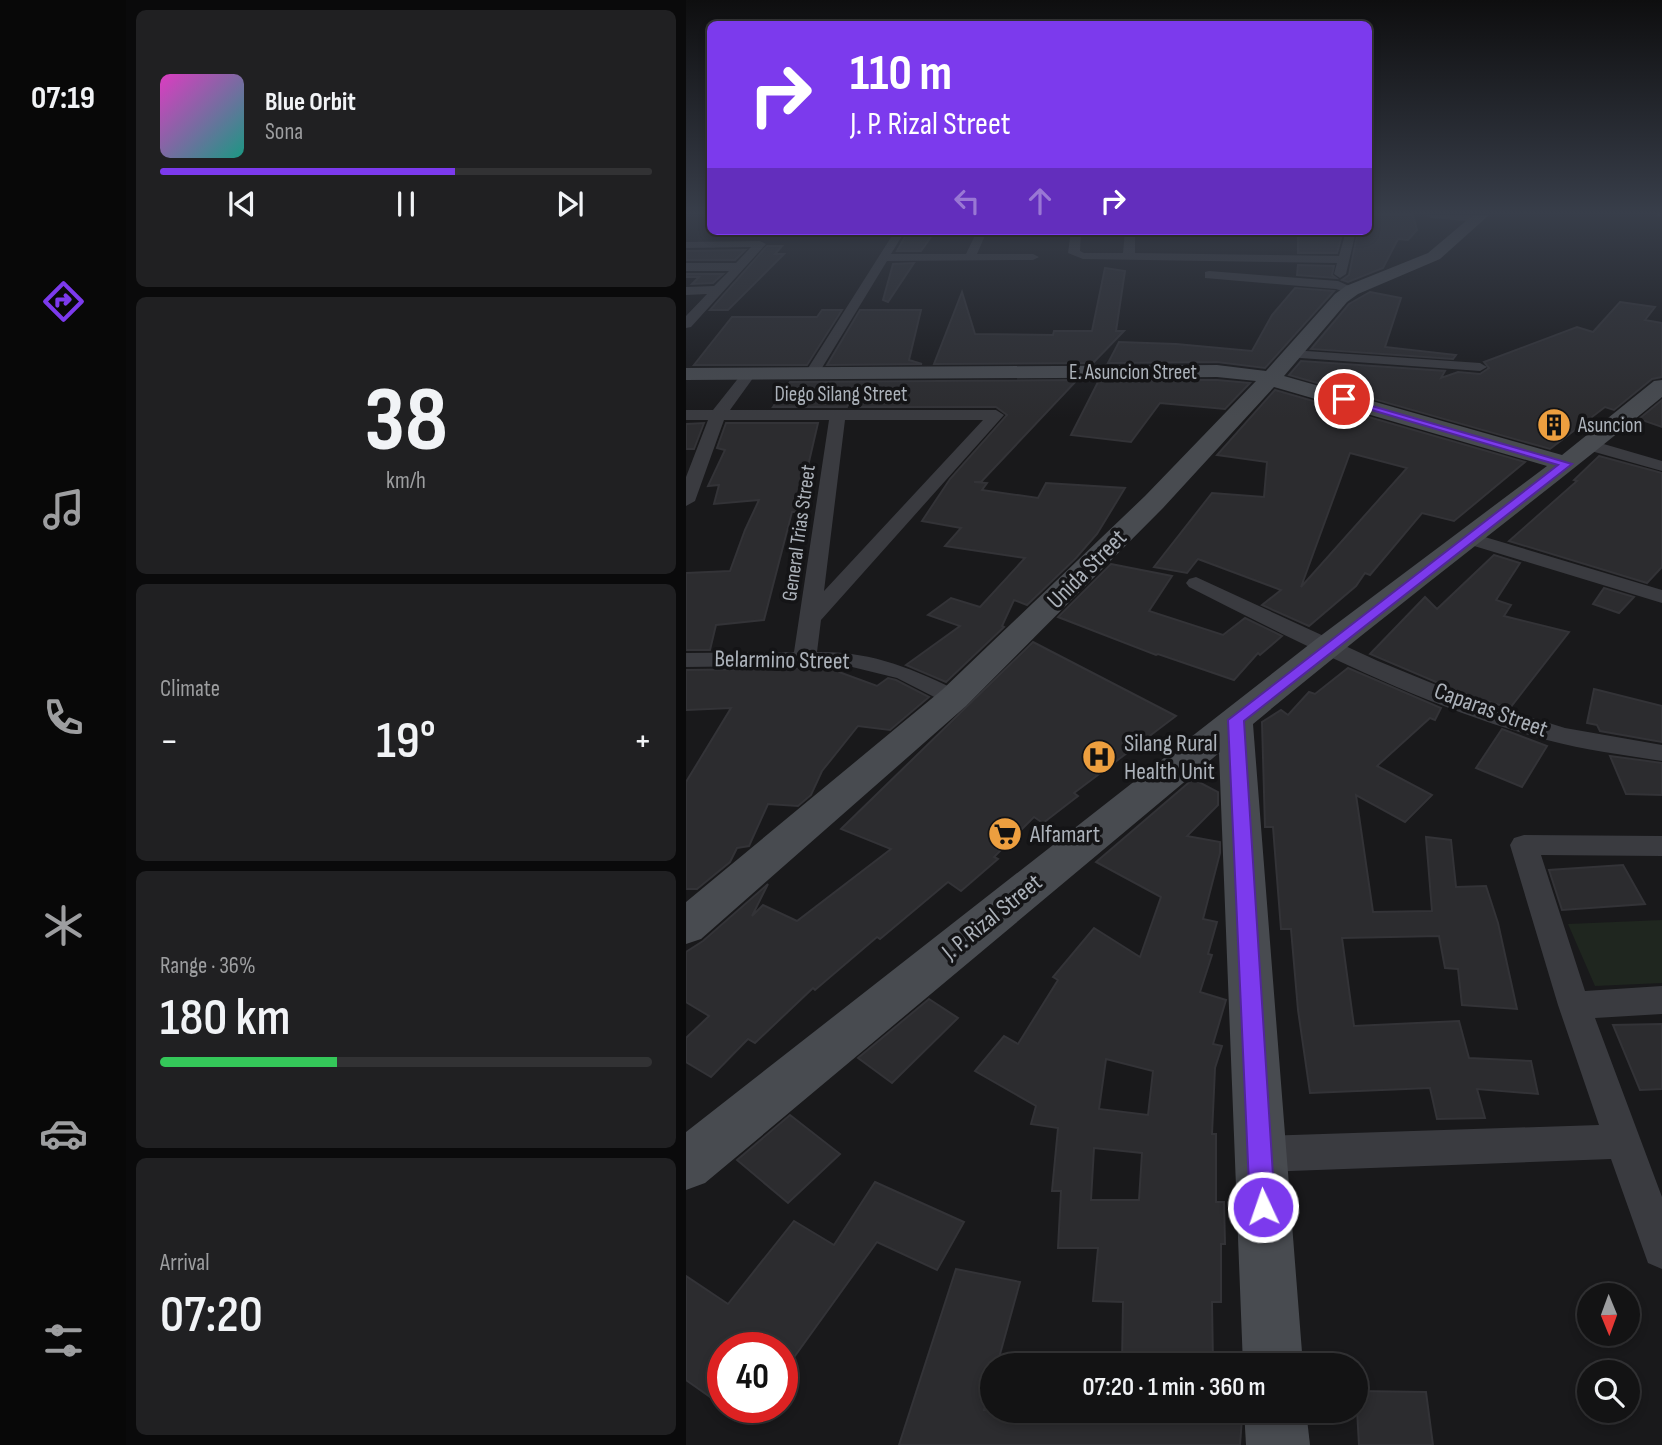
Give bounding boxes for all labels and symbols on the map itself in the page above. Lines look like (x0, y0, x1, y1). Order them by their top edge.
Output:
street label: E. Asuncion Street (1069, 360, 1197, 385)
pin (1314, 369, 1374, 429)
street label: Diego Silang Street (775, 382, 907, 407)
building icon: Asuncion (1535, 406, 1573, 444)
place label: Asuncion (1577, 413, 1642, 438)
street label: General Trias Street (777, 463, 821, 603)
street label: Unida Street (1041, 523, 1133, 615)
street label: Belarmino Street (714, 644, 850, 676)
street label: Caparas Street (1430, 676, 1552, 744)
place label: Silang Rural Health Unit (1124, 729, 1217, 786)
hospital icon: Silang Rural Health Unit (1080, 738, 1118, 776)
supermarket icon: Alfamart (986, 815, 1024, 853)
place label: Alfamart (1029, 820, 1100, 849)
street label: J. P. Rizal Street (935, 868, 1048, 967)
position arrow (1226, 1170, 1300, 1244)
north arrow (1577, 1283, 1640, 1346)
speed limit sign: 40 (707, 1332, 798, 1423)

